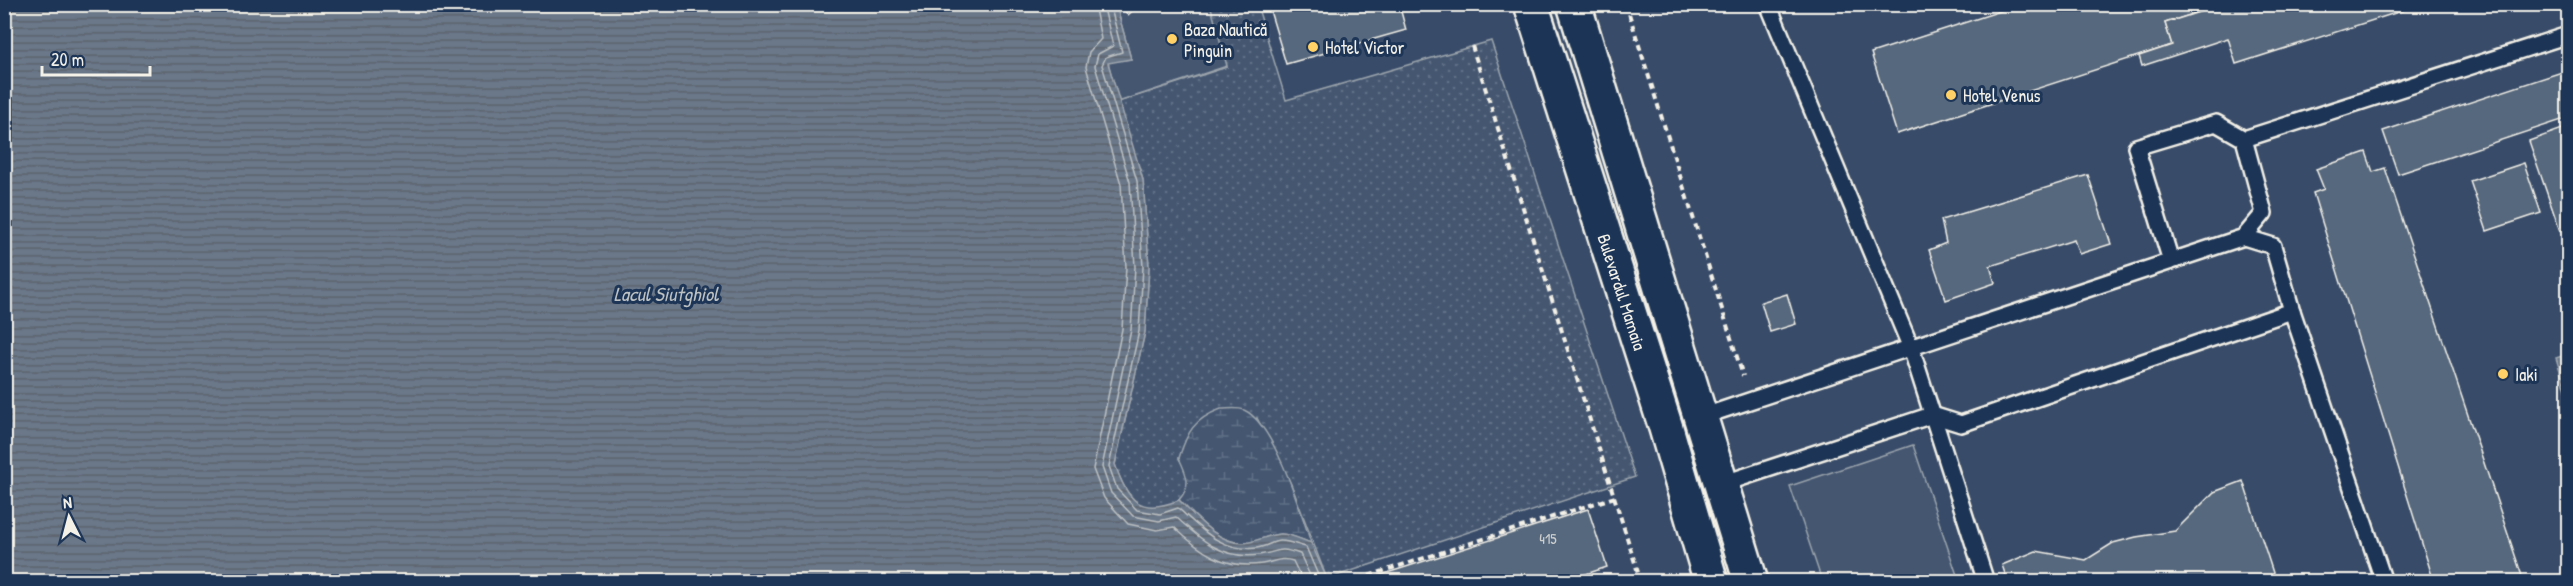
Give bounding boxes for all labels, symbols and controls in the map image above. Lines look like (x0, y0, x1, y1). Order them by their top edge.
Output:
place label: Baza Nautică Pinguin (1184, 17, 1267, 63)
marker: Baza Nautică Pinguin (1165, 32, 1179, 46)
place label: Hotel Victor (1325, 35, 1405, 60)
scale bar (42, 39, 150, 77)
marker: Hotel Victor (1306, 40, 1320, 54)
text: 20 m (51, 47, 84, 72)
place label: Hotel Venus (1963, 83, 2041, 108)
marker: Hotel Venus (1944, 88, 1958, 102)
street label: Bulevardul Mamaia (1591, 231, 1653, 353)
water label: Lacul Siutghiol (614, 280, 720, 308)
place label: Iaki (2515, 362, 2538, 387)
marker: Iaki (2496, 367, 2510, 381)
north arrow (39, 487, 99, 547)
text: N (62, 491, 73, 513)
house number: 415 (1539, 528, 1557, 549)

